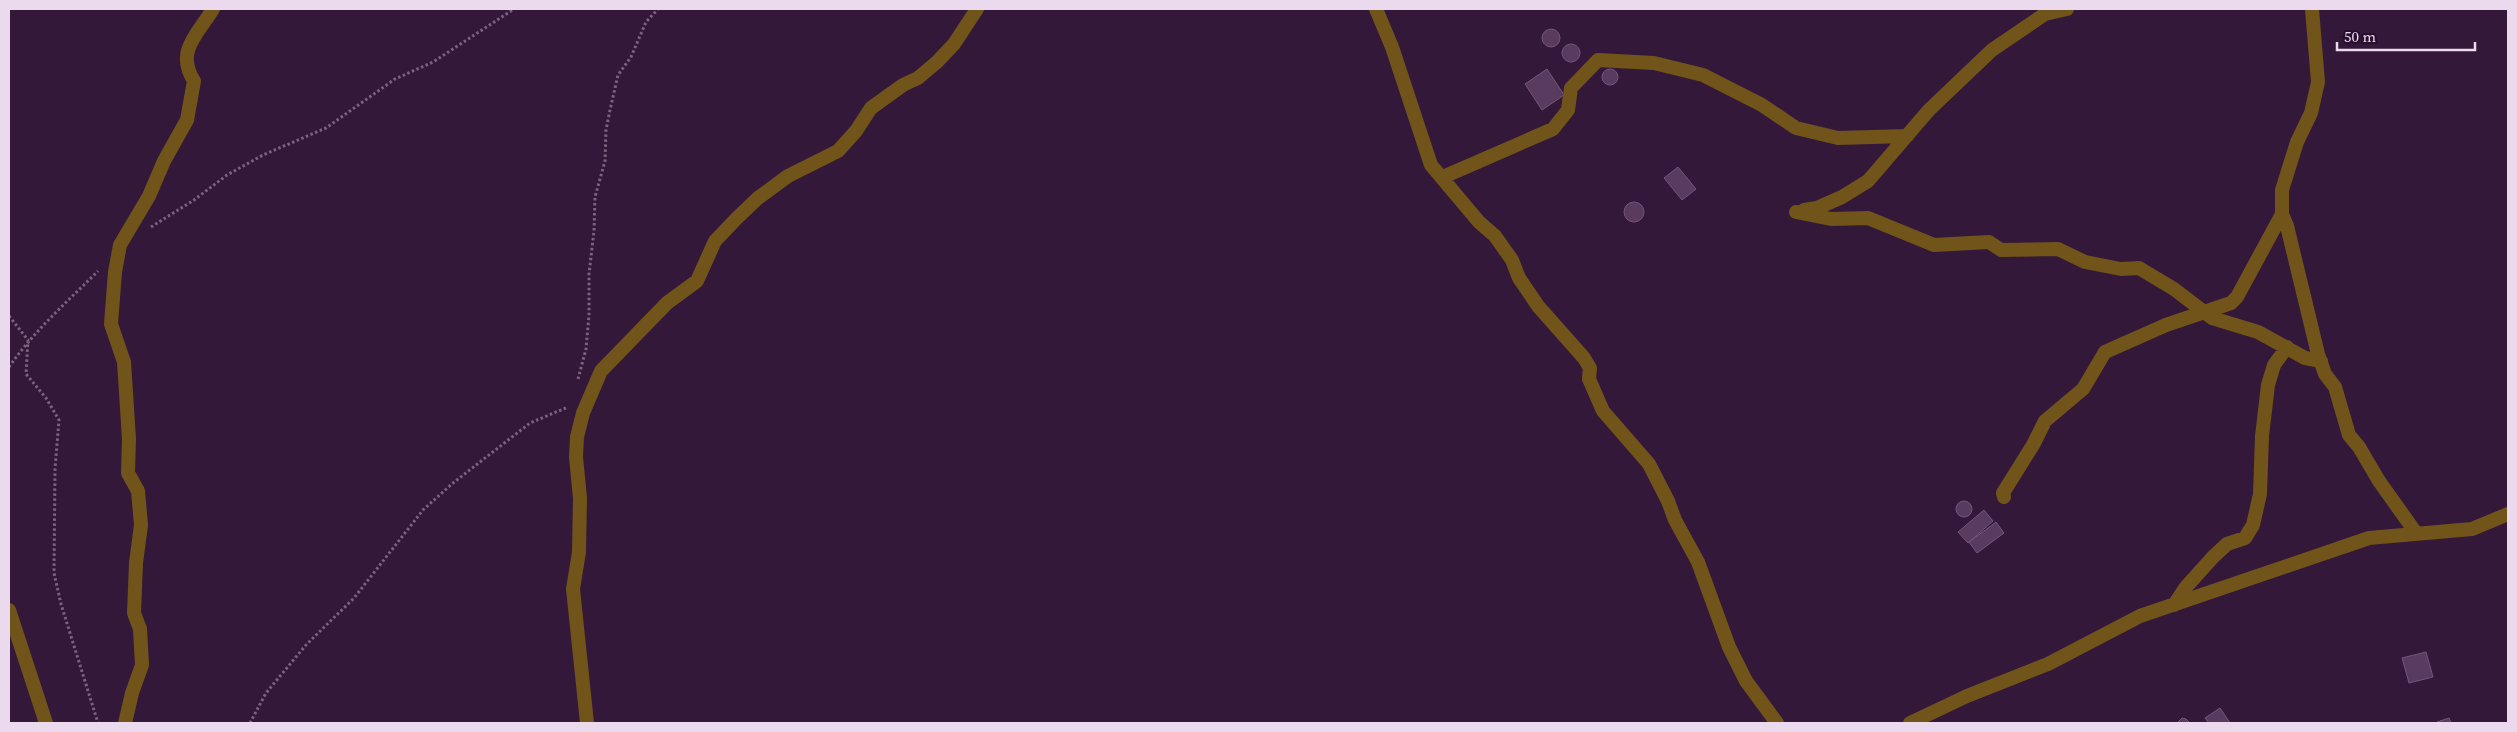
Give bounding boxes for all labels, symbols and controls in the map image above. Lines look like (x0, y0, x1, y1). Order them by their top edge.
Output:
scale bar (2337, 20, 2474, 52)
text: 50 m (2344, 26, 2376, 47)

